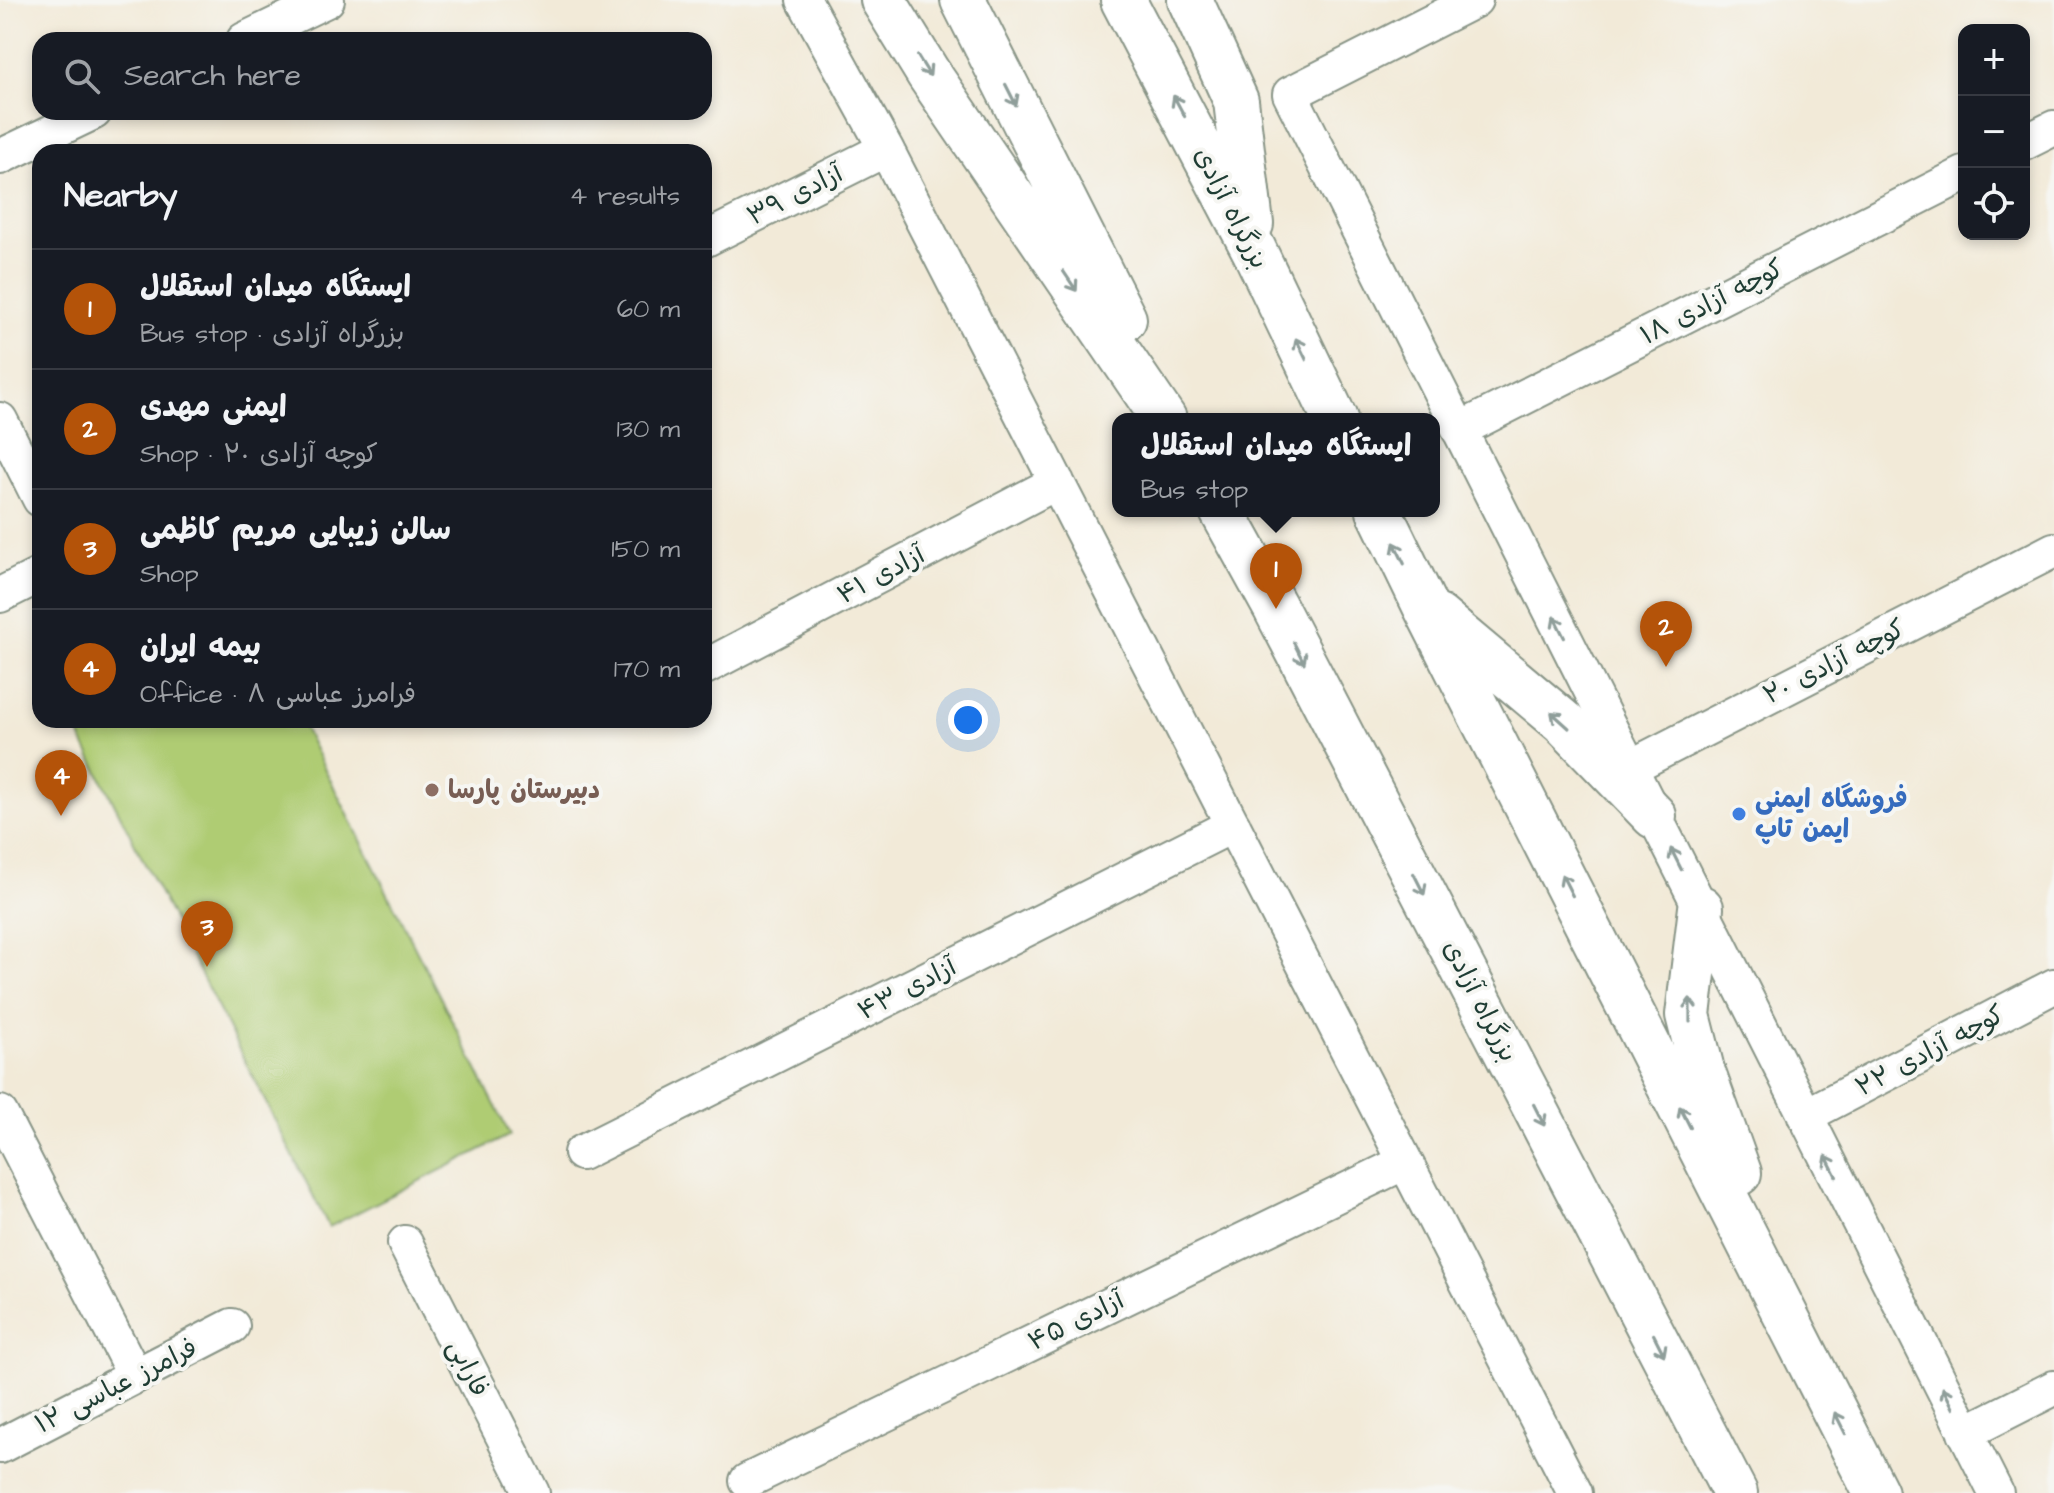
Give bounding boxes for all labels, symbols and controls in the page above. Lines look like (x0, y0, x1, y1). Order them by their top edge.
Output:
map controls (1958, 24, 2030, 240)
button: + (1958, 24, 2030, 96)
search box (32, 32, 712, 120)
icon: search (60, 54, 104, 98)
one-way arrow (917, 54, 933, 77)
text: Search here (124, 55, 301, 97)
one-way arrow (1003, 82, 1019, 106)
one-way arrow (1170, 95, 1186, 119)
button: − (1958, 96, 2030, 168)
street label: بزرگراه آزادی (1185, 141, 1277, 275)
street label: ۳۹ آزادی (741, 155, 851, 234)
button: locate (1958, 168, 2030, 240)
text: Nearby (64, 172, 178, 220)
text: 4 results (570, 178, 680, 214)
street label: کوچه آزادی ۱۸ (1634, 250, 1790, 354)
text: ایستگاه میدان استقلال (140, 266, 411, 308)
one-way arrow (1062, 270, 1078, 292)
text: 1 (88, 291, 92, 327)
text: 60 m (617, 291, 680, 327)
text: Bus stop · بزرگراه آزادی (140, 316, 404, 352)
one-way arrow (1293, 337, 1308, 361)
text: ایمنی مهدی (140, 386, 287, 428)
text: 2 (83, 411, 97, 447)
text: 130 m (616, 411, 680, 447)
popup (1112, 413, 1440, 517)
text: ایستگاه میدان استقلال (1141, 425, 1411, 467)
text: Shop · کوچه آزادی ۲۰ (140, 436, 378, 472)
text: Bus stop (1141, 472, 1248, 508)
text: سالن زیبایی مریم کاظمی (140, 509, 451, 551)
text: 3 (83, 531, 97, 567)
text: 150 m (611, 531, 680, 567)
street label: ۴۱ آزادی (831, 536, 933, 613)
one-way arrow (1391, 541, 1406, 565)
pin: 1 (1250, 543, 1302, 609)
text: Shop (140, 556, 199, 592)
pin: 2 (1640, 601, 1692, 667)
street label: کوچه آزادی ۲۰ (1757, 611, 1911, 713)
one-way arrow (1551, 615, 1566, 639)
text: بیمه ایران (140, 626, 261, 668)
one-way arrow (1292, 641, 1308, 665)
text: 4 (81, 651, 99, 687)
text: 170 m (614, 651, 680, 687)
text: Office · فرامرز عباسی ۸ (140, 676, 416, 712)
your location (948, 700, 988, 740)
one-way arrow (1550, 711, 1571, 730)
pin: 4 (35, 750, 87, 816)
place label: دبیرستان پارسا (448, 772, 600, 808)
marker: دبیرستان پارسا (423, 781, 441, 799)
place label: فروشگاه ایمنی ایمن تاپ (1755, 781, 1908, 847)
marker: فروشگاه ایمنی ایمن تاپ (1730, 805, 1748, 823)
one-way arrow (1668, 848, 1683, 871)
one-way arrow (1412, 872, 1428, 895)
one-way arrow (1558, 874, 1574, 897)
pin: 3 (181, 901, 233, 967)
street label: بزرگراه آزادی (1434, 934, 1526, 1068)
street label: ۴۳ آزادی (852, 948, 964, 1029)
one-way arrow (1682, 997, 1698, 1024)
street label: کوچه آزادی ۲۲ (1849, 997, 2011, 1105)
one-way arrow (1532, 1102, 1548, 1126)
one-way arrow (1676, 1105, 1692, 1129)
one-way arrow (1822, 1155, 1838, 1179)
street label: ۴۵ آزادی (1022, 1282, 1132, 1360)
street label: فرامرز عباسی ۱۲ (29, 1330, 203, 1442)
street label: فارابی (438, 1333, 498, 1403)
one-way arrow (1652, 1333, 1668, 1357)
one-way arrow (1939, 1387, 1955, 1411)
one-way arrow (1832, 1412, 1848, 1436)

